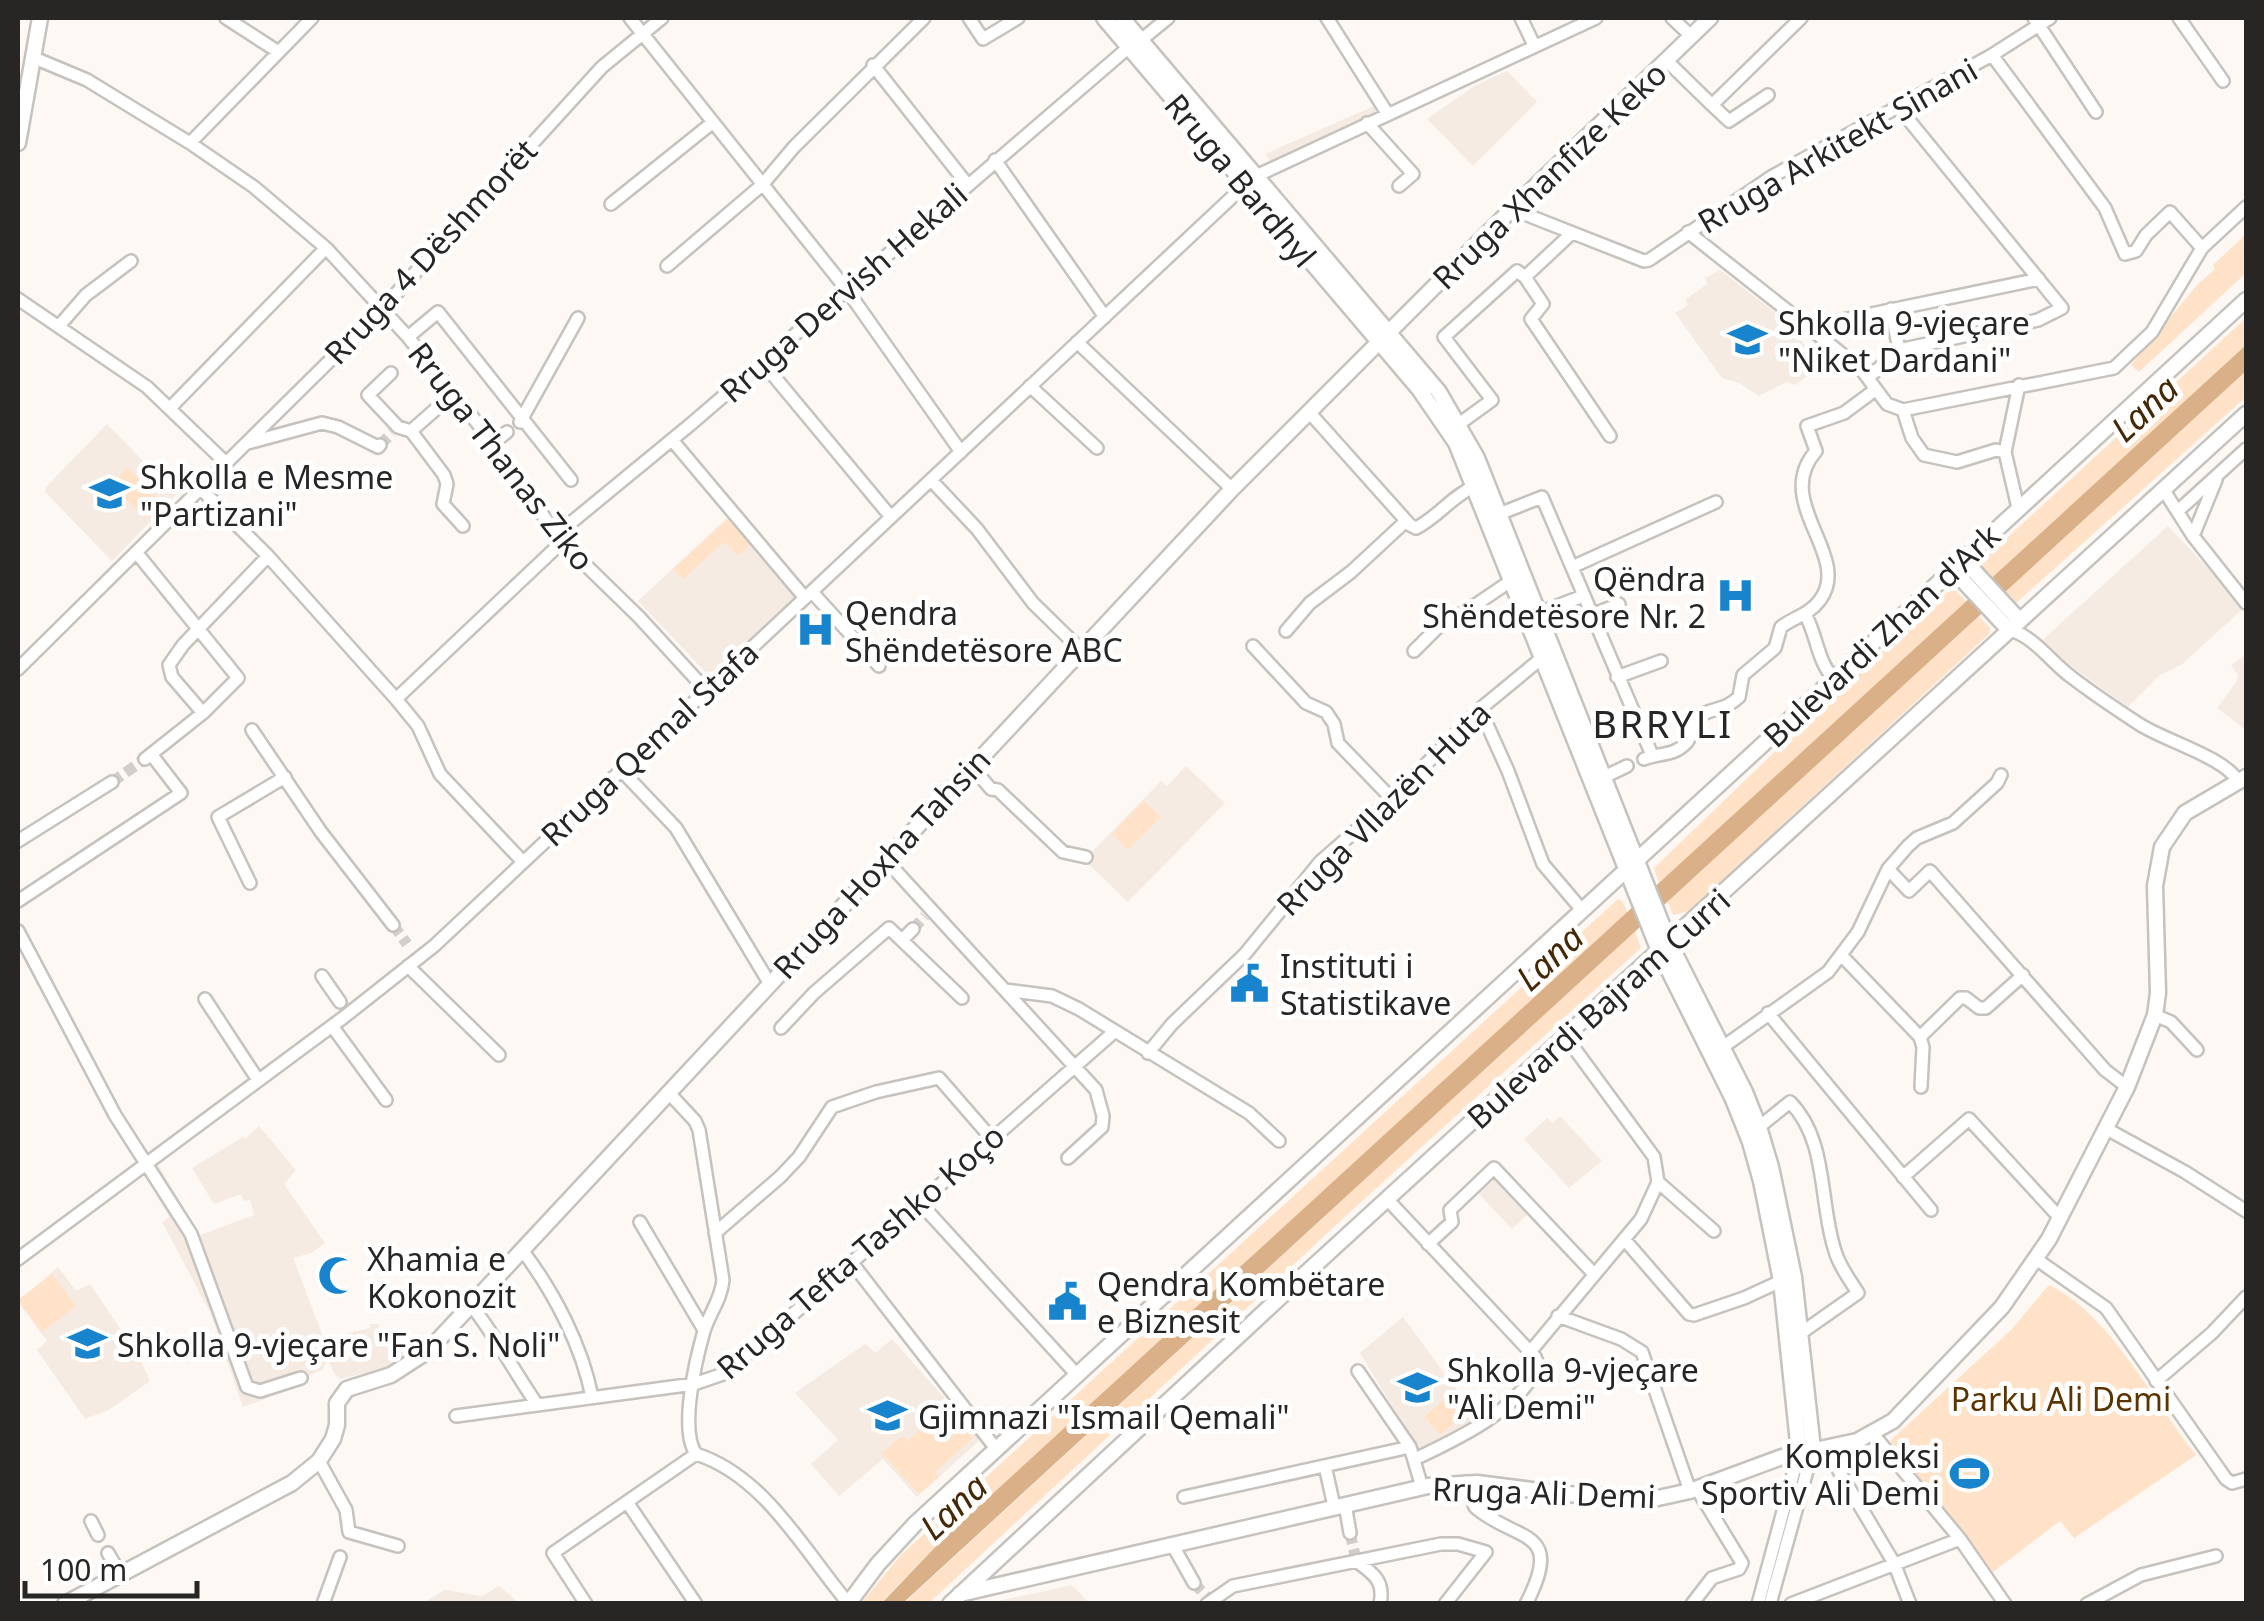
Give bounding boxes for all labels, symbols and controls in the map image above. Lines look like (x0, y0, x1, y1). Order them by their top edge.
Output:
street label: Rruga Arkitekt Sinani (1689, 47, 1985, 243)
street label: Rruga Xhanfize Keko (1423, 52, 1675, 298)
street label: Rruga Bardhyl (1156, 84, 1326, 276)
street label: Rruga 4 Dëshmorët (314, 129, 546, 373)
street label: Rruga Dervish Hekali (710, 173, 976, 411)
place label: Shkolla 9-vjeçare "Niket Dardani" (1778, 301, 2030, 381)
school or university icon: Shkolla 9-vjeçare "Niket Dardani" (1727, 319, 1769, 361)
street label: Rruga Thanas Ziko (399, 333, 605, 579)
water label: Lana (2100, 365, 2188, 451)
place label: Shkolla e Mesme "Partizani" (140, 455, 393, 535)
school or university icon: Shkolla e Mesme "Partizani" (89, 473, 131, 515)
street label: Bulevardi Zhan d'Ark (1753, 514, 2009, 756)
place label: Qëndra Shëndetësore Nr. 2 (1422, 557, 1706, 637)
hospital icon: Qëndra Shëndetësore Nr. 2 (1715, 575, 1757, 617)
place label: Qendra Shëndetësore ABC (845, 591, 1123, 671)
hospital icon: Qendra Shëndetësore ABC (794, 609, 836, 651)
street label: Rruga Qemal Stafa (531, 631, 767, 855)
street label: Rruga Vllazën Huta (1266, 691, 1500, 925)
district label: BRRYLI (1592, 697, 1734, 749)
street label: Rruga Hoxha Tahsin (763, 738, 999, 988)
street label: Bulevardi Bajram Curri (1457, 878, 1739, 1138)
water label: Lana (1505, 914, 1593, 1000)
place label: Instituti i Statistikave (1280, 944, 1451, 1024)
public building icon: Instituti i Statistikave (1229, 962, 1271, 1004)
street label: Rruga Tefta Tashko Koço (707, 1114, 1013, 1388)
place label: Xhamia e Kokonozit (367, 1237, 516, 1317)
mosque icon: Xhamia e Kokonozit (316, 1255, 358, 1297)
place label: Qendra Kombëtare e Biznesit (1097, 1262, 1385, 1342)
public building icon: Qendra Kombëtare e Biznesit (1046, 1280, 1088, 1322)
school or university icon: Shkolla 9-vjeçare "Fan S. Noli" (66, 1323, 108, 1365)
place label: Shkolla 9-vjeçare "Fan S. Noli" (117, 1323, 560, 1366)
place label: Shkolla 9-vjeçare "Ali Demi" (1447, 1348, 1699, 1428)
school or university icon: Shkolla 9-vjeçare "Ali Demi" (1396, 1366, 1438, 1408)
park label: Parku Ali Demi (1951, 1377, 2171, 1420)
school or university icon: Gjimnazi "Ismail Qemali" (867, 1395, 909, 1437)
place label: Gjimnazi "Ismail Qemali" (918, 1395, 1290, 1438)
place label: Kompleksi Sportiv Ali Demi (1701, 1434, 1940, 1514)
sports icon: Kompleksi Sportiv Ali Demi (1949, 1452, 1991, 1494)
water label: Lana (909, 1463, 997, 1549)
street label: Rruga Ali Demi (1431, 1467, 1657, 1517)
scale bar (25, 1536, 198, 1598)
text: 100 m (40, 1549, 127, 1590)

